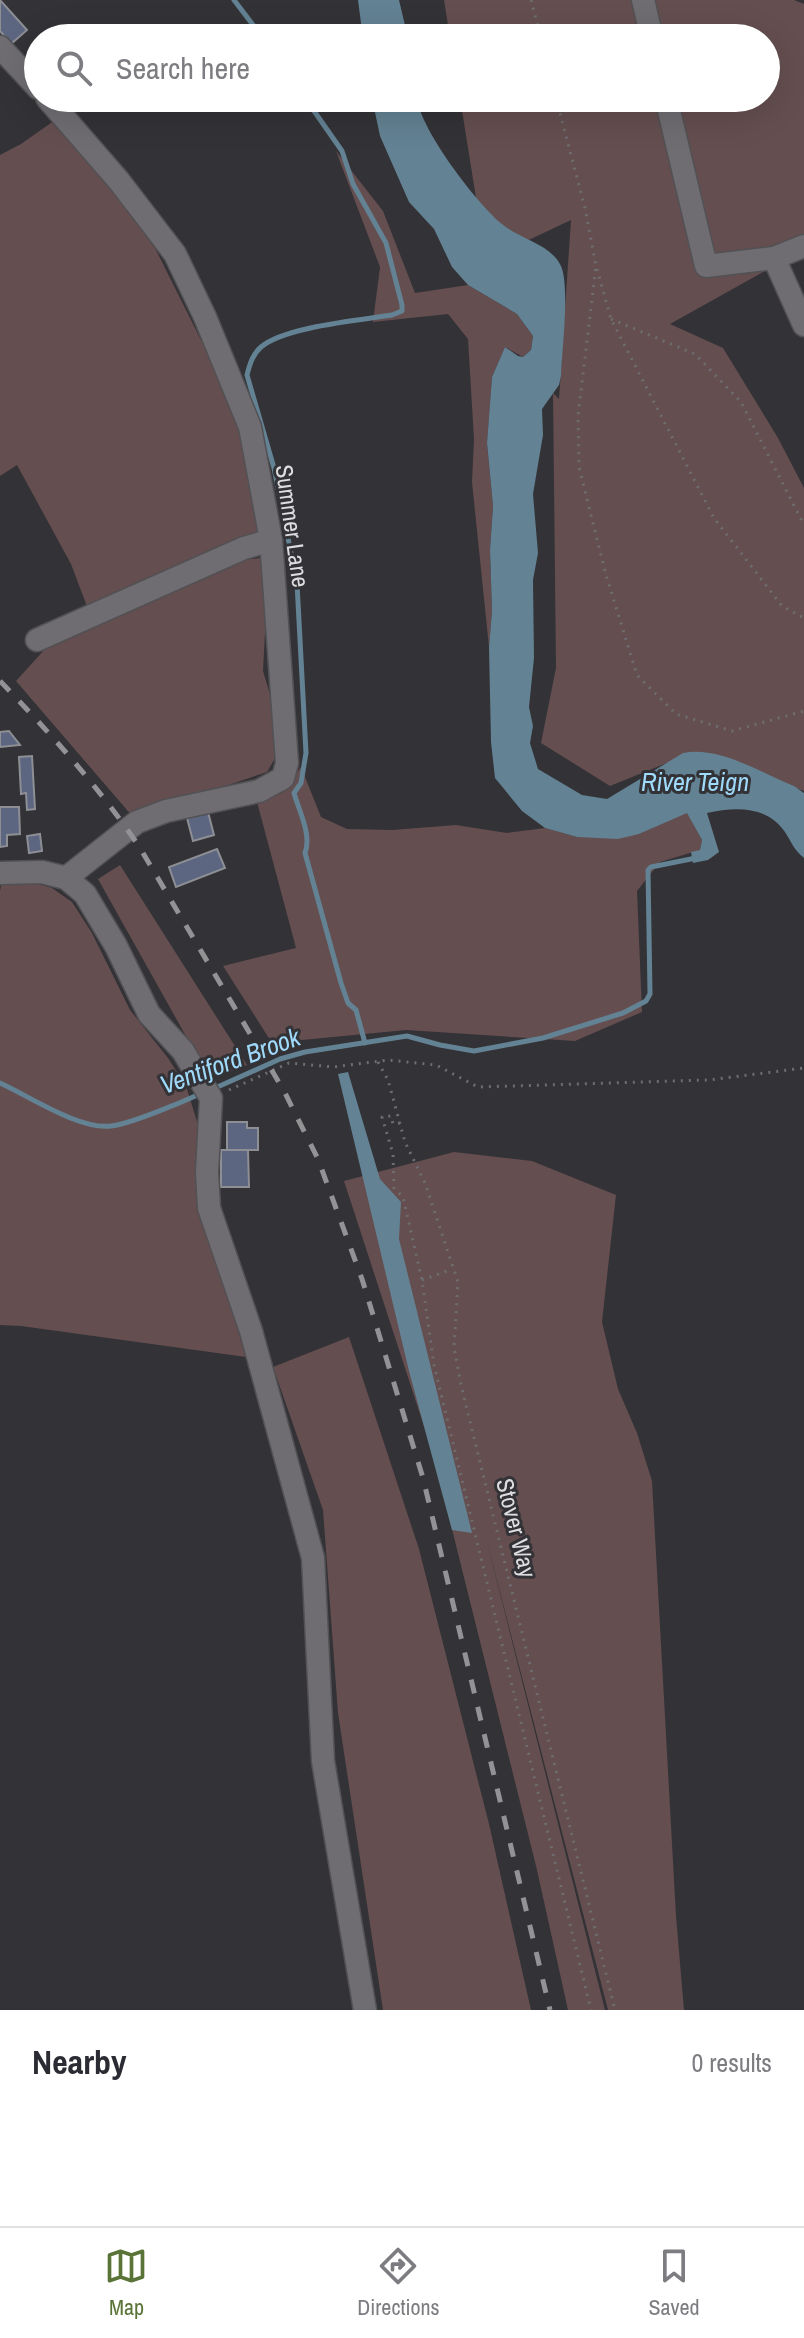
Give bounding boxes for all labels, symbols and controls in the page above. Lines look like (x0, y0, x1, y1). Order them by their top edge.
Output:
search box (24, 24, 780, 112)
icon: search (52, 46, 96, 90)
text: Search here (116, 48, 250, 88)
street label: Summer Lane (269, 462, 317, 589)
water label: River Teign (641, 764, 749, 799)
water label: Ventiford Brook (155, 1019, 306, 1102)
street label: Stover Way (489, 1475, 545, 1581)
text: Nearby (32, 2039, 127, 2085)
text: 0 results (691, 2045, 772, 2080)
tab: Map (104, 2244, 148, 2322)
tab: Directions (357, 2244, 440, 2322)
tab: Saved (648, 2244, 700, 2322)

